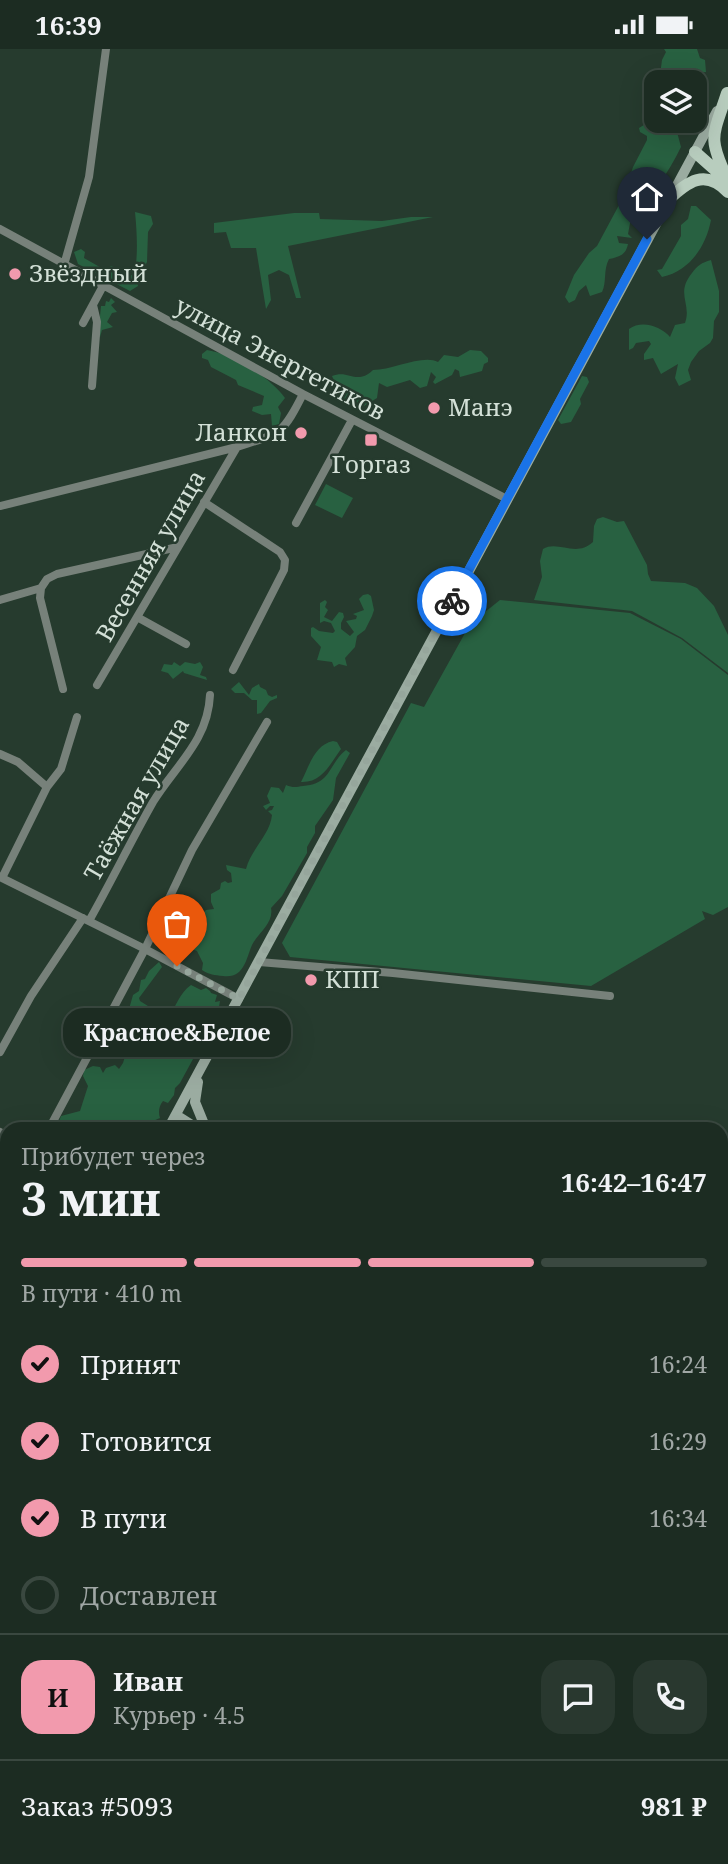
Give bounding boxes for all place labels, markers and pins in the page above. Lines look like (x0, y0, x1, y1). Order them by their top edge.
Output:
pin (617, 167, 677, 239)
place label: Звёздный (29, 256, 148, 289)
marker: Звёздный (7, 266, 23, 282)
place label: Манэ (448, 390, 513, 423)
marker: Манэ (426, 400, 442, 416)
place label: Ланкон (196, 415, 287, 448)
marker: Ланкон (293, 425, 309, 441)
marker: Горгаз (363, 432, 379, 448)
place label: Горгаз (331, 447, 411, 480)
pin (147, 894, 207, 966)
place label: КПП (325, 962, 380, 995)
marker: КПП (303, 972, 319, 988)
callout: Красное&Белое (63, 1008, 291, 1057)

